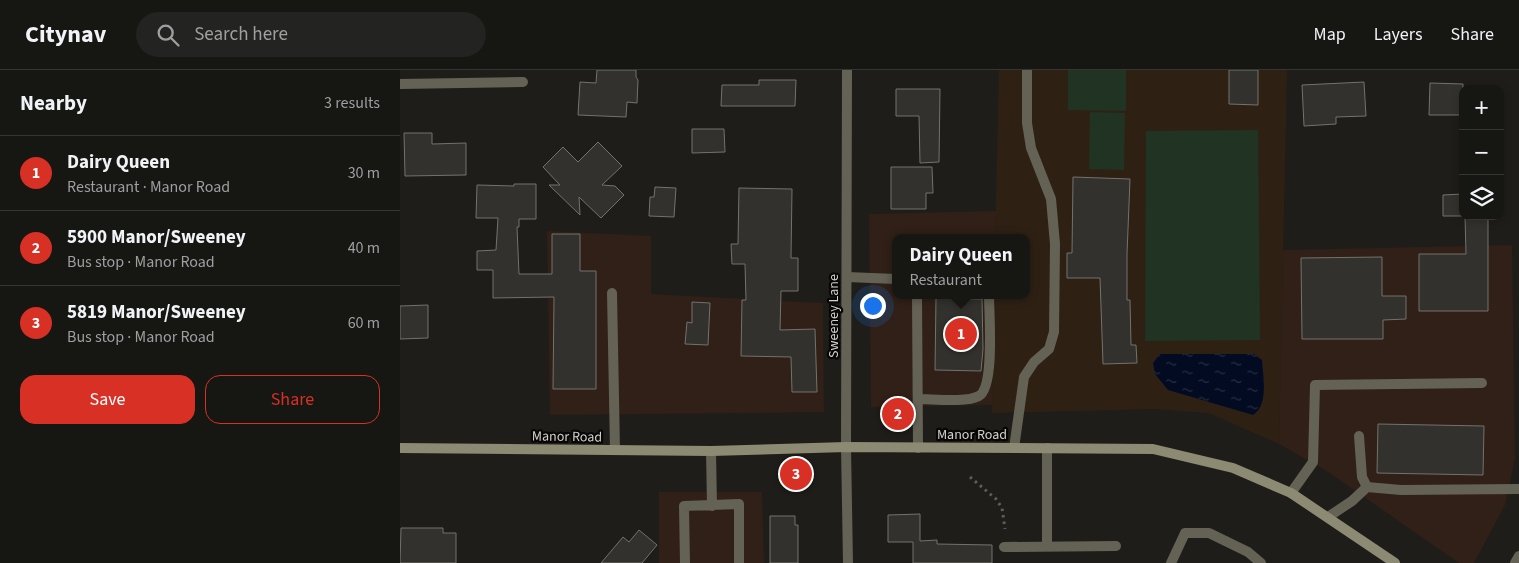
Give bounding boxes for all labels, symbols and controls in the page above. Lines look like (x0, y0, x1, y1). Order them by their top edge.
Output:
search box (136, 12, 486, 57)
text: Citynav (25, 17, 106, 52)
icon: search (154, 21, 182, 49)
text: Search here (194, 21, 288, 48)
text: Map (1314, 22, 1346, 47)
text: Layers (1374, 22, 1423, 47)
text: Share (1451, 22, 1494, 47)
map controls (1459, 85, 1504, 220)
button: + (1459, 85, 1504, 130)
text: Nearby (20, 88, 87, 118)
text: 3 results (324, 92, 380, 114)
button: − (1459, 130, 1504, 175)
text: Dairy Queen (67, 149, 170, 176)
text: 1 (32, 162, 40, 184)
text: 30 m (348, 162, 380, 184)
button: layers (1459, 175, 1504, 220)
text: Restaurant · Manor Road (67, 176, 230, 198)
text: 5900 Manor/Sweeney (67, 224, 246, 251)
popup (892, 234, 1030, 299)
text: 2 (32, 237, 40, 259)
text: 40 m (348, 237, 380, 259)
text: Dairy Queen (909, 242, 1013, 269)
text: Bus stop · Manor Road (67, 251, 215, 273)
text: Restaurant (909, 269, 982, 291)
street label: Sweeney Lane (824, 274, 844, 358)
your location (860, 293, 886, 319)
text: 5819 Manor/Sweeney (67, 299, 246, 326)
text: 3 (32, 312, 40, 334)
text: 60 m (348, 312, 380, 334)
pin: 1 (945, 315, 977, 353)
text: Bus stop · Manor Road (67, 326, 215, 348)
button: Save (20, 375, 195, 424)
button: Share (205, 375, 380, 424)
pin: 2 (882, 395, 914, 433)
street label: Manor Road (937, 425, 1007, 445)
street label: Manor Road (532, 426, 602, 448)
pin: 3 (780, 455, 812, 493)

